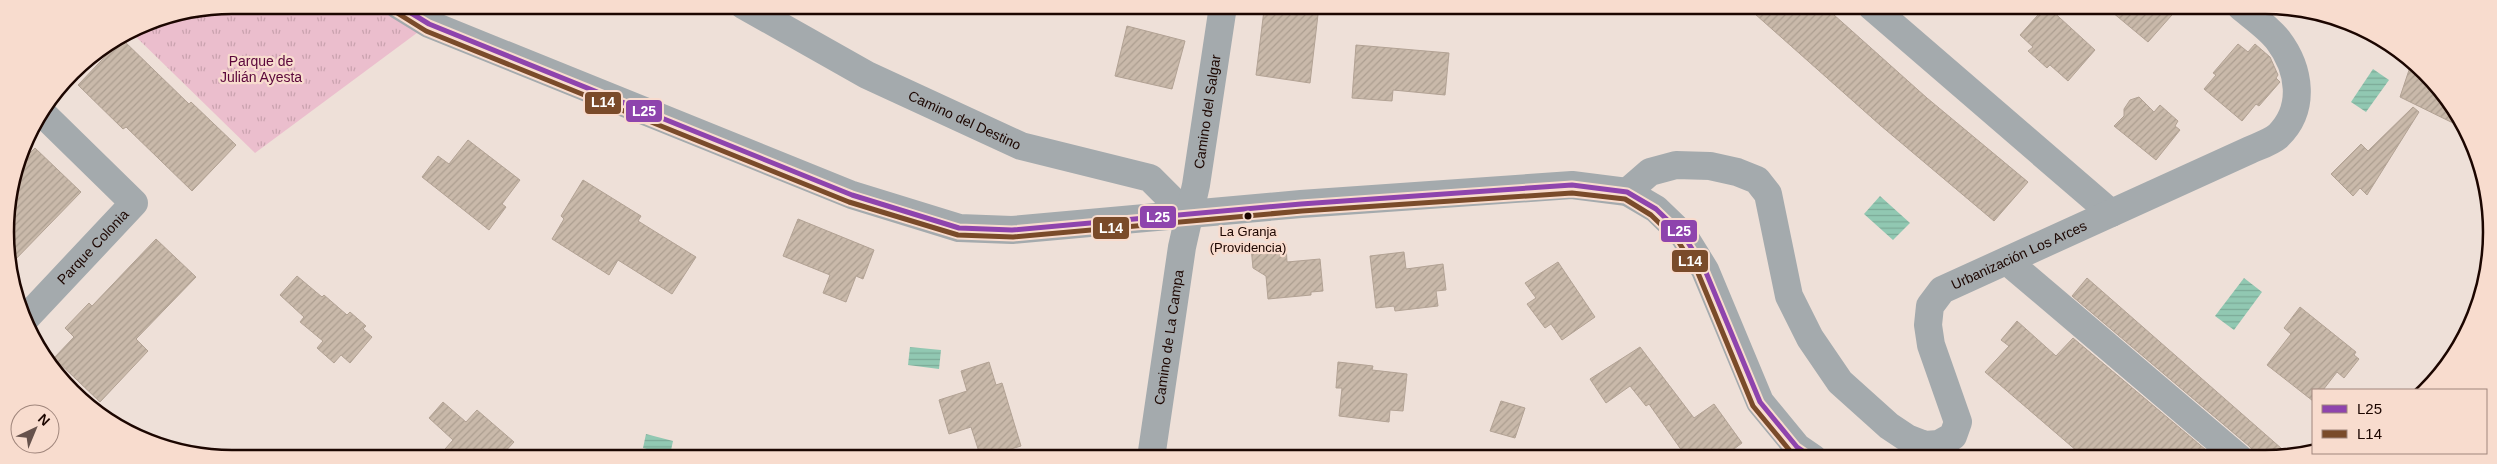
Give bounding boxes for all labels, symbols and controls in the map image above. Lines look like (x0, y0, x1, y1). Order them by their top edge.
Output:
park label: Parque de Julián Ayesta (220, 53, 302, 85)
street label: Camino del Salgar (1191, 53, 1224, 170)
street label: Camino del Destino (906, 87, 1024, 153)
line badge: L14 (584, 91, 622, 115)
text: L14 (591, 94, 615, 110)
line badge: L25 (625, 99, 663, 123)
text: L25 (632, 103, 656, 119)
line badge: L25 (1139, 205, 1177, 229)
street label: Parque Colonia (54, 206, 132, 288)
text: L25 (1146, 209, 1170, 225)
marker: La Granja (Providencia) (1243, 211, 1253, 221)
line badge: L14 (1092, 216, 1130, 240)
street label: Urbanización Los Arces (1949, 217, 2089, 293)
line badge: L25 (1660, 219, 1698, 243)
text: L14 (1099, 220, 1123, 236)
text: L25 (1667, 223, 1691, 239)
place label: La Granja (Providencia) (1210, 224, 1286, 255)
line badge: L14 (1671, 249, 1709, 273)
text: L14 (1678, 253, 1702, 269)
street label: Camino de La Campa (1151, 268, 1187, 406)
legend (2312, 389, 2487, 454)
text: L25 (2357, 400, 2382, 417)
north arrow (10, 404, 60, 454)
text: N (35, 410, 53, 429)
text: L14 (2357, 425, 2382, 442)

